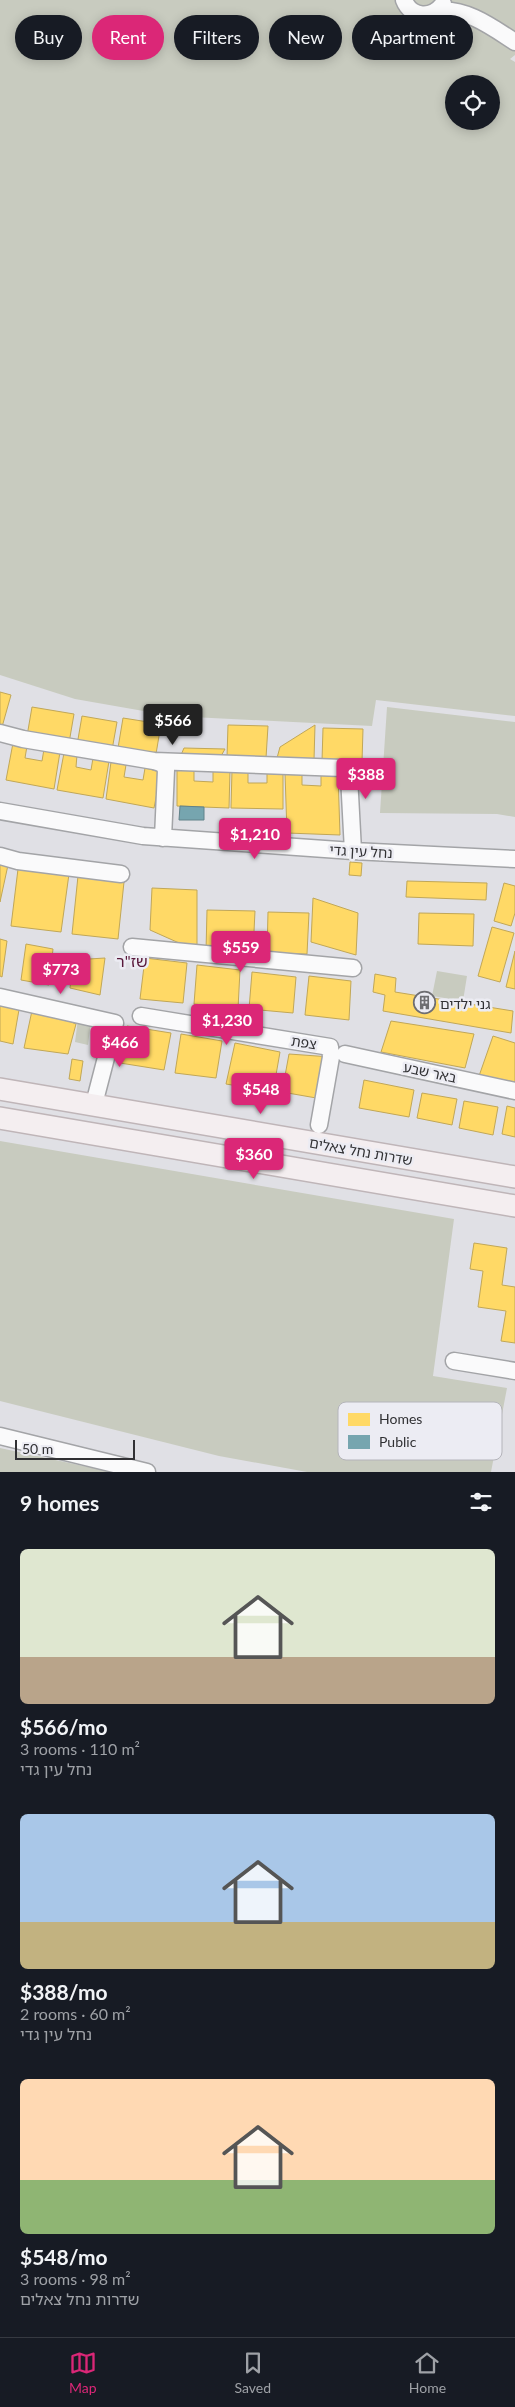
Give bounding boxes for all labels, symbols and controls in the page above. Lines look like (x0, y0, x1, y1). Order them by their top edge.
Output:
chip: Buy (15, 15, 82, 60)
chip: Rent (92, 15, 164, 60)
chip: Filters (174, 15, 259, 60)
chip: New (269, 15, 342, 60)
chip: Apartment (352, 15, 473, 60)
map controls (445, 75, 500, 130)
button: locate (445, 75, 500, 130)
pin: $566 (143, 704, 203, 746)
text: $566 (154, 710, 192, 729)
pin: $388 (336, 758, 396, 800)
text: $388 (347, 764, 385, 783)
pin: $1,210 (214, 818, 296, 860)
text: $1,210 (230, 824, 280, 843)
street label: נחל עין גדי (329, 841, 393, 861)
pin: $559 (211, 930, 271, 973)
text: $559 (222, 937, 260, 956)
district label: שז"ר (116, 951, 148, 970)
pin: $773 (31, 952, 91, 995)
text: $773 (42, 959, 80, 978)
building icon: גני ילדים (412, 991, 436, 1015)
place label: גני ילדים (440, 995, 490, 1012)
pin: $1,230 (186, 1004, 268, 1046)
text: $1,230 (202, 1010, 252, 1029)
pin: $466 (90, 1026, 150, 1068)
text: $466 (101, 1032, 139, 1051)
street label: צפת (290, 1032, 318, 1052)
street label: באר שבע (402, 1058, 458, 1086)
pin: $548 (231, 1072, 291, 1115)
text: $548 (242, 1079, 280, 1098)
street label: שדרות נחל צאלים (308, 1134, 414, 1168)
pin: $360 (224, 1138, 284, 1180)
text: $360 (235, 1144, 273, 1163)
legend (338, 1402, 502, 1460)
text: Homes (379, 1410, 422, 1427)
text: Public (379, 1433, 417, 1450)
scale bar (15, 1437, 135, 1460)
text: 50 m (22, 1440, 53, 1457)
icon: filters (467, 1488, 495, 1516)
text: 9 homes (20, 1490, 99, 1515)
icon: home (213, 1582, 303, 1672)
text: $566/mo (20, 1714, 108, 1739)
text: 3 rooms · 110 m² (20, 1739, 140, 1758)
text: נחל עין גדי (20, 1759, 92, 1778)
icon: home (213, 1847, 303, 1937)
text: $388/mo (20, 1979, 108, 2004)
text: 2 rooms · 60 m² (20, 2004, 131, 2023)
text: נחל עין גדי (20, 2024, 92, 2043)
icon: home (213, 2112, 303, 2202)
text: $548/mo (20, 2244, 108, 2269)
text: 3 rooms · 98 m² (20, 2269, 131, 2288)
text: שדרות נחל צאלים (20, 2289, 139, 2308)
tab: Map (69, 2349, 97, 2396)
tab: Saved (235, 2349, 271, 2396)
tab: Home (409, 2349, 446, 2396)

